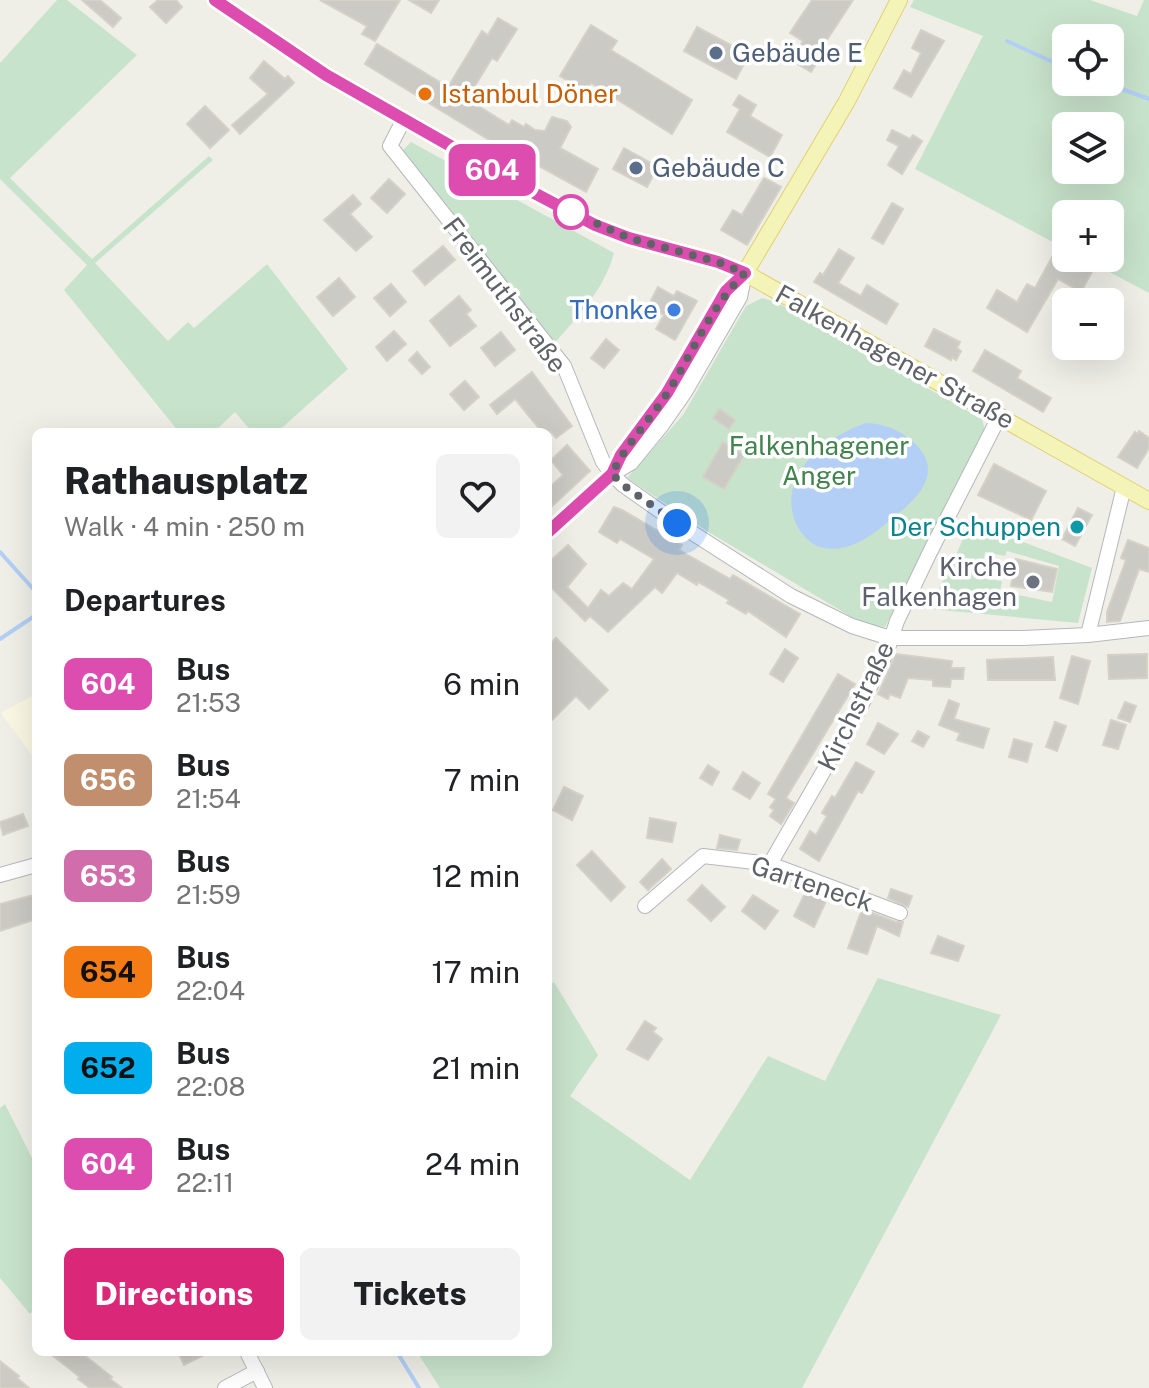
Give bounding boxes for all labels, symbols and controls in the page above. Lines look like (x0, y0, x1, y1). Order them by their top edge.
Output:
map controls (1052, 24, 1124, 360)
button: locate (1052, 24, 1124, 96)
place label: Gebäude E (732, 37, 863, 68)
marker: Gebäude E (707, 44, 725, 62)
place label: Istanbul Döner (441, 78, 618, 109)
marker: Istanbul Döner (416, 85, 434, 103)
button: layers (1052, 112, 1124, 184)
line badge: 604 (446, 144, 538, 196)
place label: Gebäude C (652, 152, 785, 183)
text: 604 (465, 153, 519, 186)
marker: Gebäude C (627, 159, 645, 177)
unlabelled marker (554, 195, 588, 229)
button: + (1052, 200, 1124, 272)
street label: Freimuthstraße (437, 211, 574, 378)
street label: Falkenhagener Straße (770, 278, 1020, 435)
button: − (1052, 288, 1124, 360)
place label: Thonke (569, 294, 658, 325)
marker: Thonke (665, 301, 683, 319)
park label: Falkenhagener Anger (729, 430, 909, 491)
button: heart (436, 454, 520, 538)
text: Rathausplatz (64, 458, 308, 503)
your location (657, 503, 697, 543)
text: Walk · 4 min · 250 m (64, 511, 305, 542)
place label: Der Schuppen (889, 511, 1061, 542)
marker: Der Schuppen (1068, 518, 1086, 536)
place label: Kirche Falkenhagen (861, 551, 1017, 612)
marker: Kirche Falkenhagen (1024, 573, 1042, 591)
text: Departures (64, 582, 226, 618)
street label: Kirchstraße (811, 636, 900, 776)
text: Bus (176, 651, 230, 687)
text: 6 min (443, 666, 520, 702)
text: 604 (81, 667, 135, 700)
text: 21:53 (176, 687, 241, 718)
text: Bus (176, 747, 230, 783)
text: 7 min (444, 762, 520, 798)
text: 656 (80, 763, 136, 796)
text: 21:54 (176, 783, 241, 814)
text: Bus (176, 843, 230, 879)
street label: Garteneck (747, 849, 877, 918)
text: 12 min (432, 858, 520, 894)
text: 653 (80, 859, 136, 892)
text: 21:59 (176, 879, 241, 910)
text: Bus (176, 939, 230, 975)
text: 17 min (432, 954, 520, 990)
text: 654 (80, 955, 136, 988)
text: 22:04 (176, 975, 245, 1006)
text: Bus (176, 1035, 230, 1071)
text: 21 min (432, 1050, 520, 1086)
text: 652 (80, 1051, 136, 1084)
text: 22:08 (176, 1071, 245, 1102)
text: Bus (176, 1131, 230, 1167)
text: 24 min (425, 1146, 520, 1182)
text: 604 (81, 1147, 135, 1180)
text: 22:11 (176, 1167, 234, 1198)
button: Directions (64, 1248, 284, 1340)
button: Tickets (300, 1248, 520, 1340)

